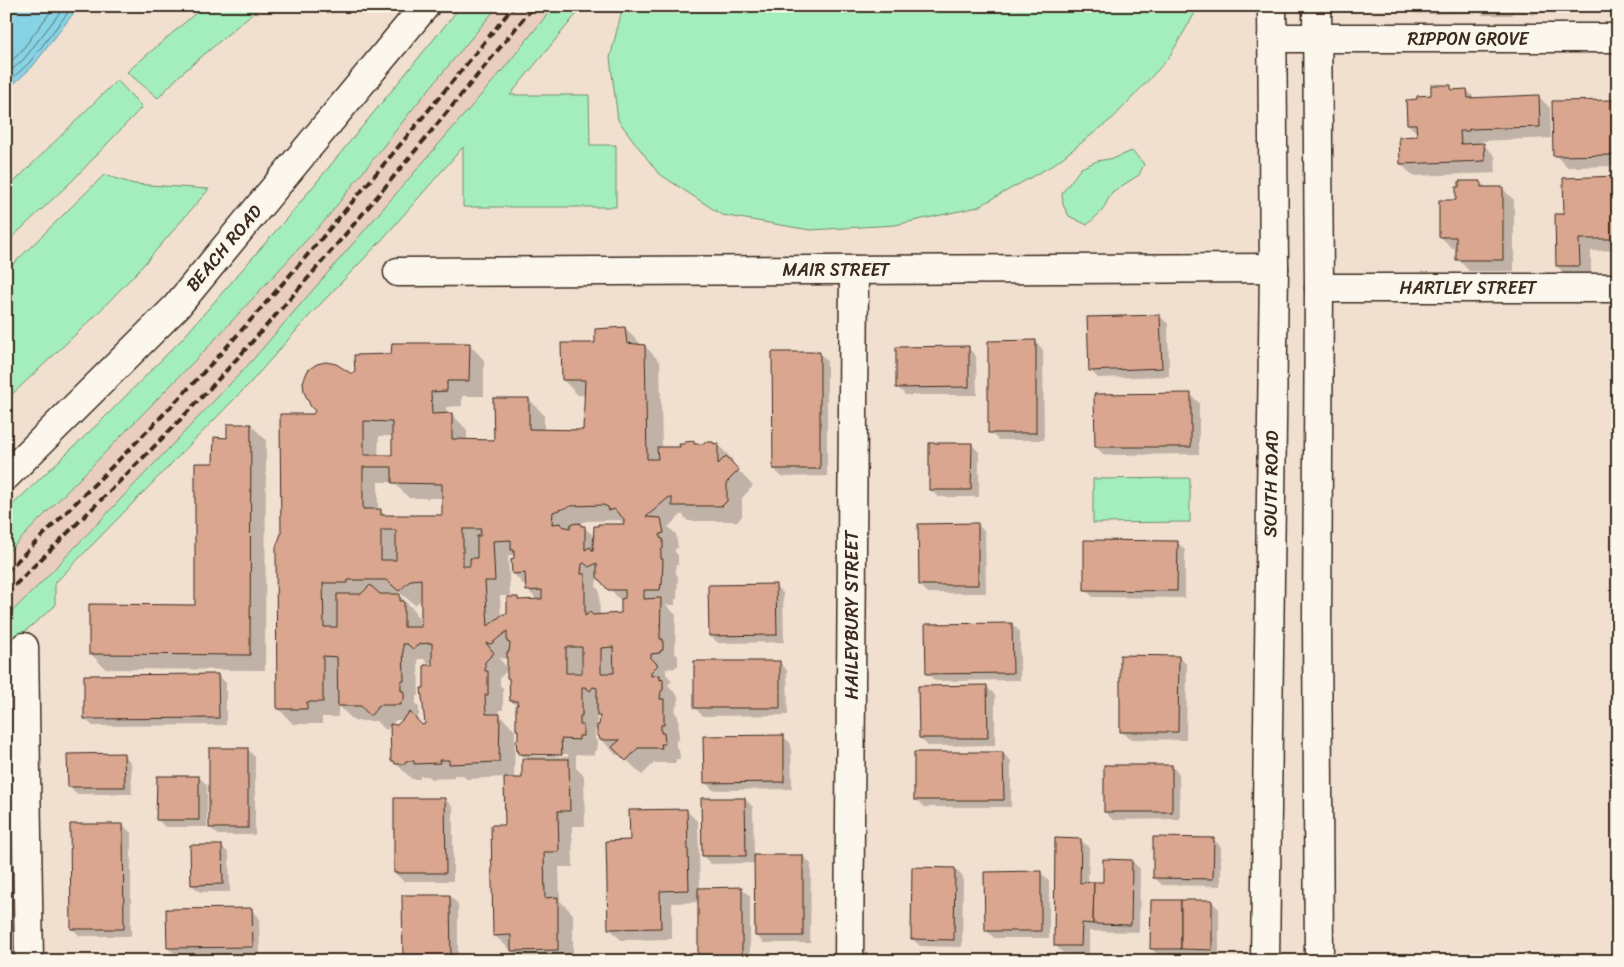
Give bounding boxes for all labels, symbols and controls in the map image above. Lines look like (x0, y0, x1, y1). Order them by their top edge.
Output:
street label: RIPPON GROVE (1408, 23, 1529, 55)
street label: BEACH ROAD (178, 197, 270, 299)
street label: MAIR STREET (782, 254, 891, 286)
street label: HARTLEY STREET (1400, 272, 1537, 304)
street label: SOUTH ROAD (1254, 430, 1288, 538)
street label: HAILEYBURY STREET (836, 530, 868, 699)

